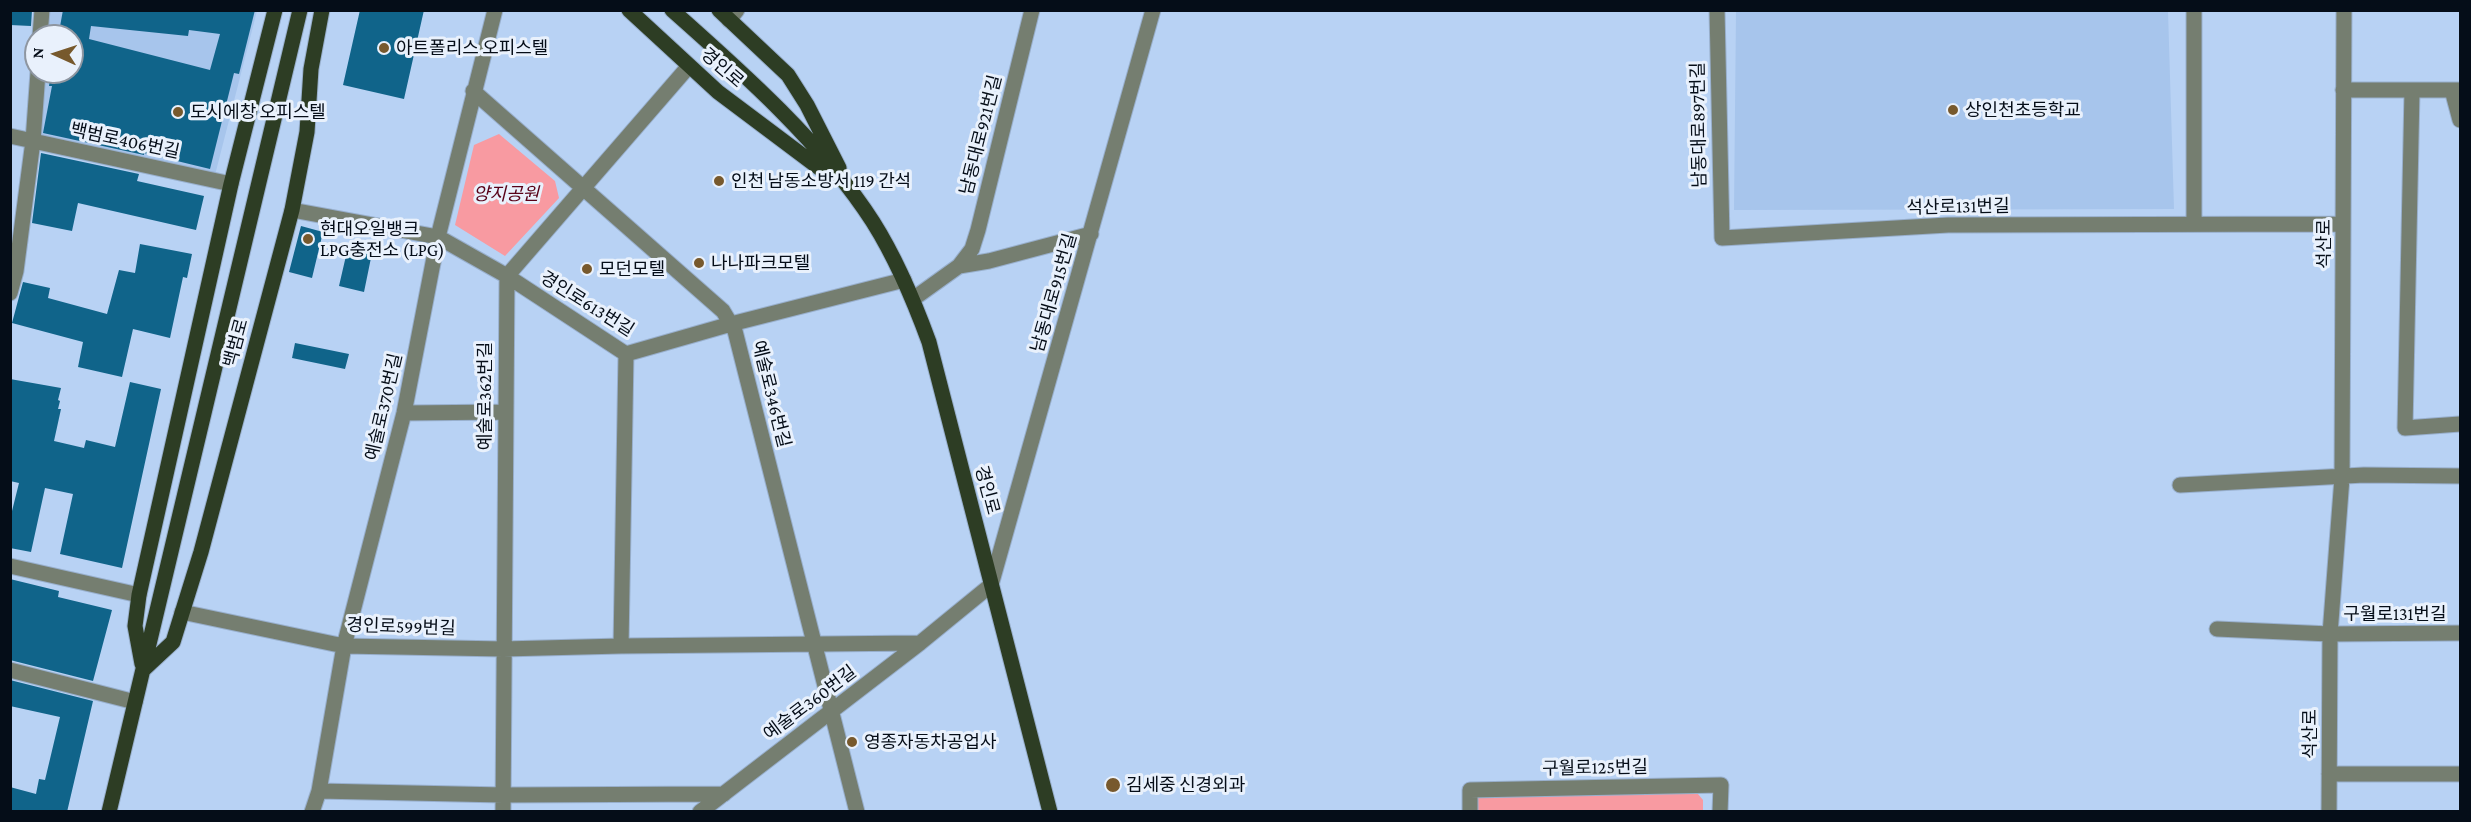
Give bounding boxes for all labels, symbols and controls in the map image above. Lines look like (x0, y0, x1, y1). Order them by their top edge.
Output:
north arrow (24, 24, 84, 84)
place label: 아트폴리스 오피스텔 (396, 37, 548, 59)
marker: 아트폴리스 오피스텔 (377, 41, 391, 55)
street label: 경인로 (696, 44, 748, 92)
text: N (29, 47, 46, 59)
street label: 남동대로897번길 (1687, 62, 1711, 188)
street label: 남동대로921번길 (956, 73, 1006, 197)
place label: 상인천초등학교 (1965, 99, 2081, 121)
place label: 도시에창 오피스텔 (190, 101, 326, 123)
marker: 상인천초등학교 (1946, 103, 1960, 117)
marker: 도시에창 오피스텔 (171, 105, 185, 119)
street label: 백범로406번길 (68, 119, 182, 163)
place label: 인천 남동소방서 119 간석 (731, 170, 911, 192)
marker: 인천 남동소방서 119 간석 (712, 174, 726, 188)
park label: 양지공원 (473, 183, 539, 205)
street label: 석산로131번길 (1906, 195, 2010, 219)
place label: 현대오일뱅크 LPG충전소 (LPG) (320, 218, 445, 260)
street label: 석산로 (2313, 219, 2335, 269)
street label: 남동대로915번길 (1027, 231, 1081, 355)
marker: 현대오일뱅크 LPG충전소 (LPG) (301, 232, 315, 246)
place label: 나나파크모텔 (711, 252, 810, 274)
marker: 나나파크모텔 (692, 256, 706, 270)
place label: 모던모텔 (599, 258, 665, 280)
marker: 모던모텔 (580, 262, 594, 276)
street label: 경인로613번길 (536, 267, 638, 341)
street label: 백범로 (219, 316, 253, 370)
street label: 예술로346번길 (747, 338, 795, 450)
street label: 예술로362번길 (474, 342, 496, 450)
street label: 예술로370번길 (361, 351, 407, 463)
street label: 경인로 (970, 463, 1004, 517)
street label: 구월로131번길 (2343, 603, 2447, 625)
street label: 경인로599번길 (346, 614, 456, 640)
street label: 예술로360번길 (759, 661, 861, 745)
street label: 석산로 (2299, 709, 2321, 759)
place label: 영종자동차공업사 (864, 731, 996, 753)
marker: 영종자동차공업사 (845, 735, 859, 749)
street label: 구월로125번길 (1542, 756, 1648, 780)
place label: 김세중 신경외과 (1126, 774, 1245, 796)
marker: 김세중 신경외과 (1104, 776, 1122, 794)

